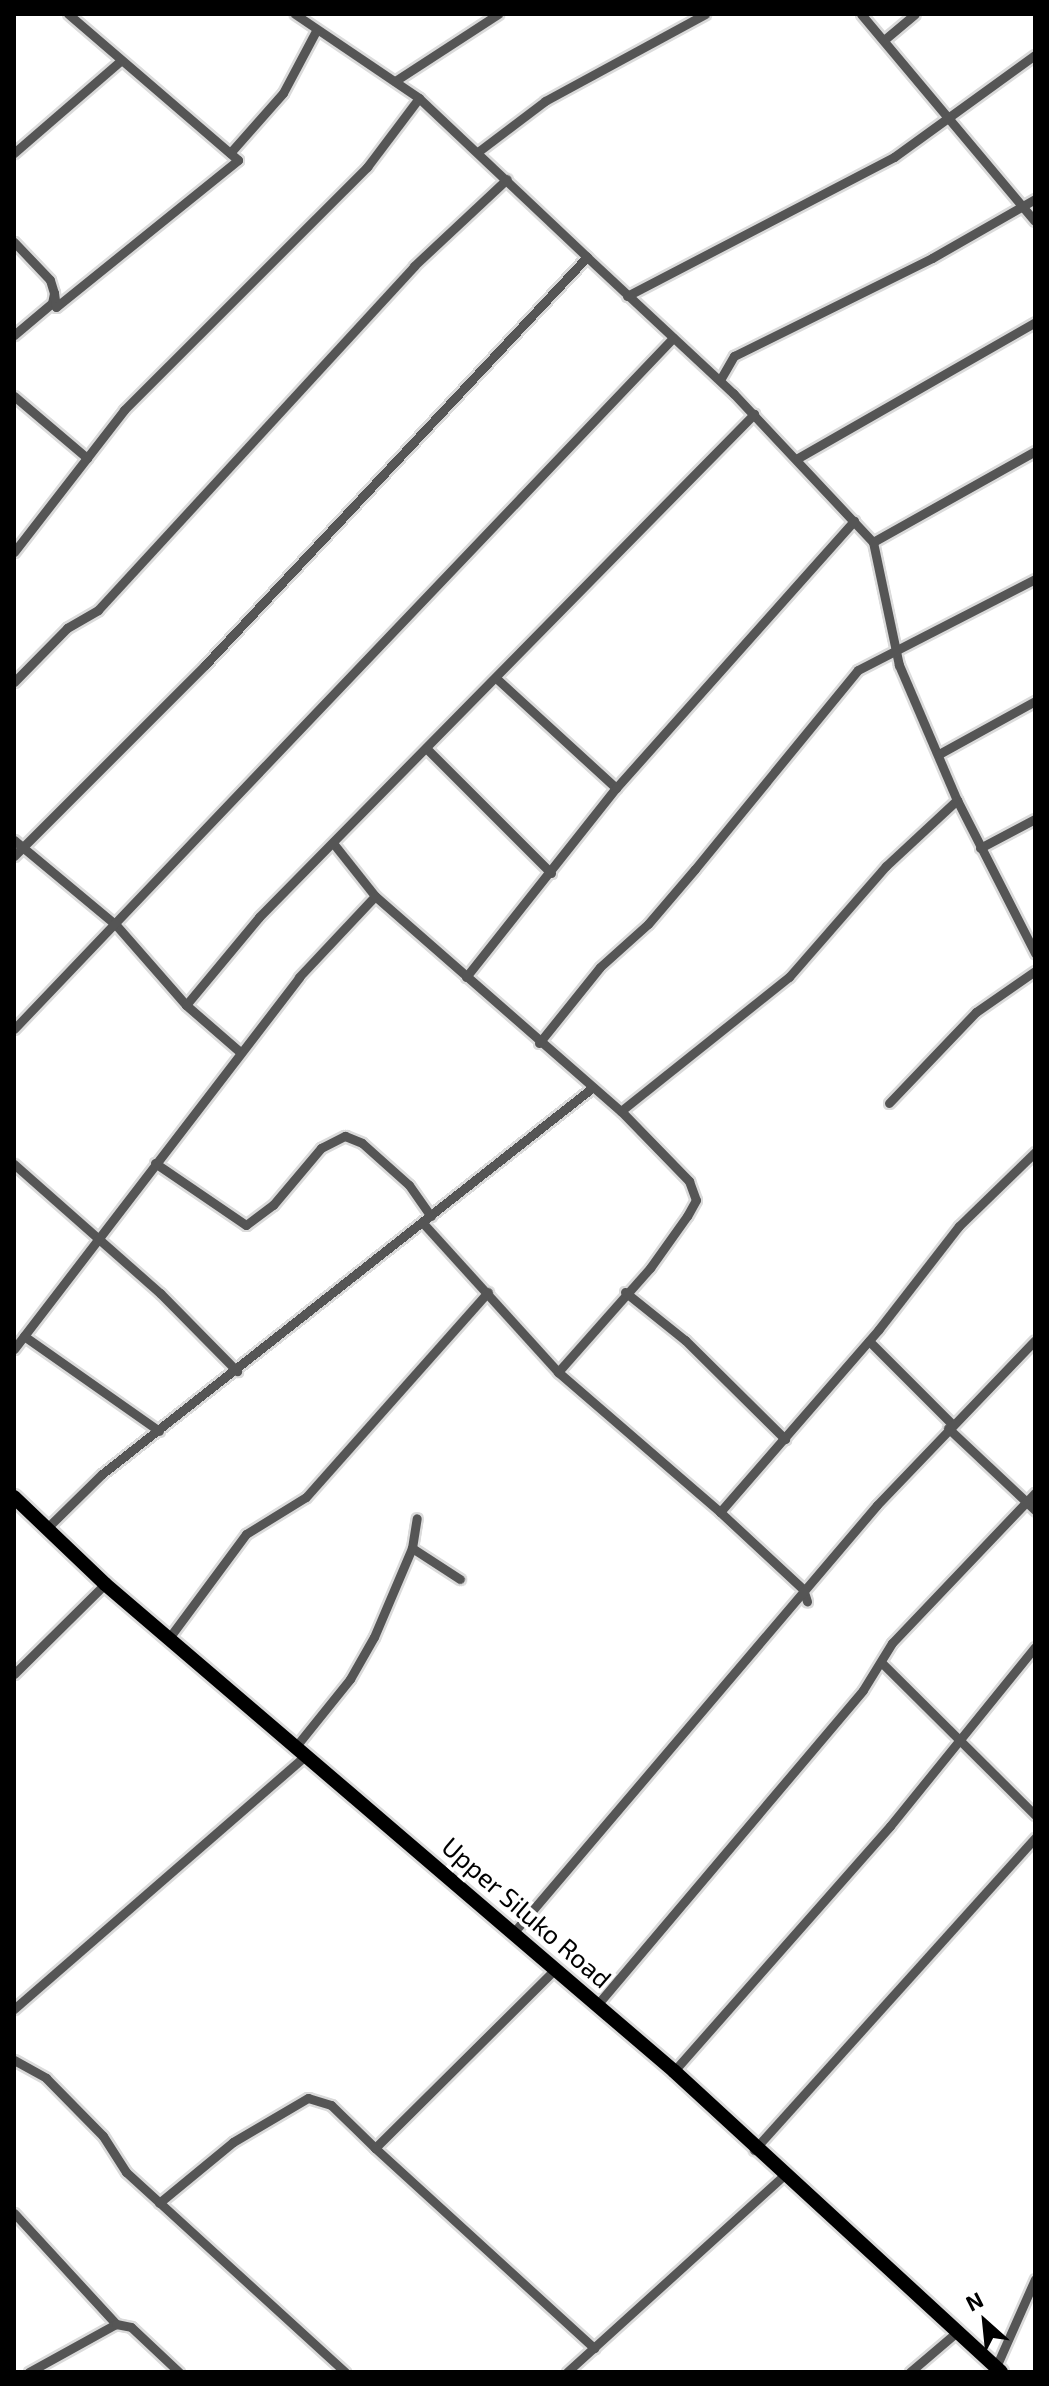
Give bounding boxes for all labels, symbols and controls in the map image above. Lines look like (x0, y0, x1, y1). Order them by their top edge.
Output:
street label: Upper Siluko Road (436, 1830, 618, 1994)
north arrow (945, 2282, 1025, 2362)
text: N (961, 2285, 987, 2316)

